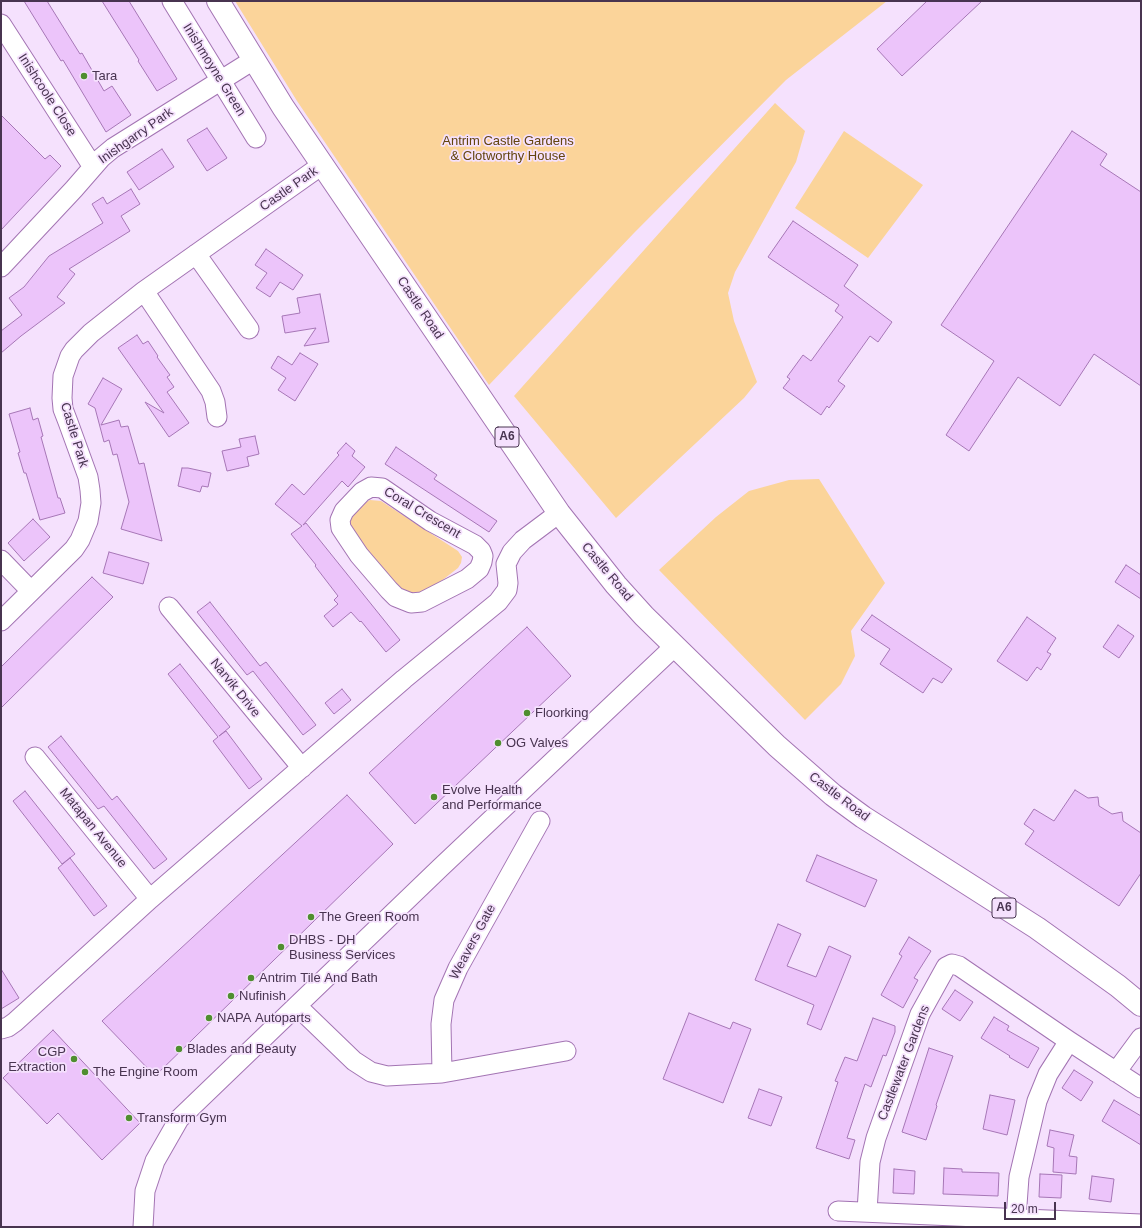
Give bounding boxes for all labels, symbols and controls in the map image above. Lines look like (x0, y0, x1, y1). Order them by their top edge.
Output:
street label: Inishmoyne Green (179, 21, 249, 119)
street label: Inishcoole Close (14, 51, 80, 139)
place label: Tara (92, 68, 117, 84)
marker: Tara (79, 71, 89, 81)
street label: Inishgarry Park (96, 105, 176, 167)
park label: Antrim Castle Gardens & Clotworthy House (442, 133, 574, 164)
street label: Castle Park (257, 163, 321, 215)
street label: Castle Road (394, 274, 446, 342)
street label: Castle Park (57, 401, 91, 469)
road number: A6 (495, 427, 519, 447)
street label: Coral Crescent (381, 484, 463, 542)
street label: Castle Road (578, 540, 636, 604)
street label: Narvik Drive (207, 656, 263, 720)
place label: Floorking (535, 705, 588, 721)
marker: Floorking (522, 708, 532, 718)
place label: OG Valves (506, 735, 568, 751)
marker: OG Valves (493, 738, 503, 748)
street label: Castle Road (806, 769, 872, 825)
place label: Evolve Health and Performance (442, 782, 542, 813)
street label: Matapan Avenue (56, 785, 130, 871)
marker: Evolve Health and Performance (429, 792, 439, 802)
road number: A6 (992, 898, 1016, 918)
street label: Weavers Gate (447, 902, 499, 982)
place label: The Green Room (319, 909, 419, 925)
marker: The Green Room (306, 912, 316, 922)
place label: DHBS - DH Business Services (289, 932, 395, 963)
marker: DHBS - DH Business Services (276, 942, 286, 952)
place label: Antrim Tile And Bath (259, 970, 378, 986)
marker: Antrim Tile And Bath (246, 973, 256, 983)
place label: Nufinish (239, 988, 286, 1004)
marker: Nufinish (226, 991, 236, 1001)
street label: Castlewater Gardens (875, 1003, 933, 1123)
place label: NAPA Autoparts (217, 1010, 311, 1026)
marker: NAPA Autoparts (204, 1013, 214, 1023)
place label: Blades and Beauty (187, 1041, 296, 1057)
place label: CGP Extraction (8, 1044, 66, 1075)
marker: Blades and Beauty (174, 1044, 184, 1054)
marker: CGP Extraction (69, 1054, 79, 1064)
place label: The Engine Room (93, 1064, 198, 1080)
marker: The Engine Room (80, 1067, 90, 1077)
place label: Transform Gym (137, 1110, 227, 1126)
marker: Transform Gym (124, 1113, 134, 1123)
scale bar (1006, 1194, 1058, 1220)
text: 20 m (1011, 1202, 1038, 1216)

